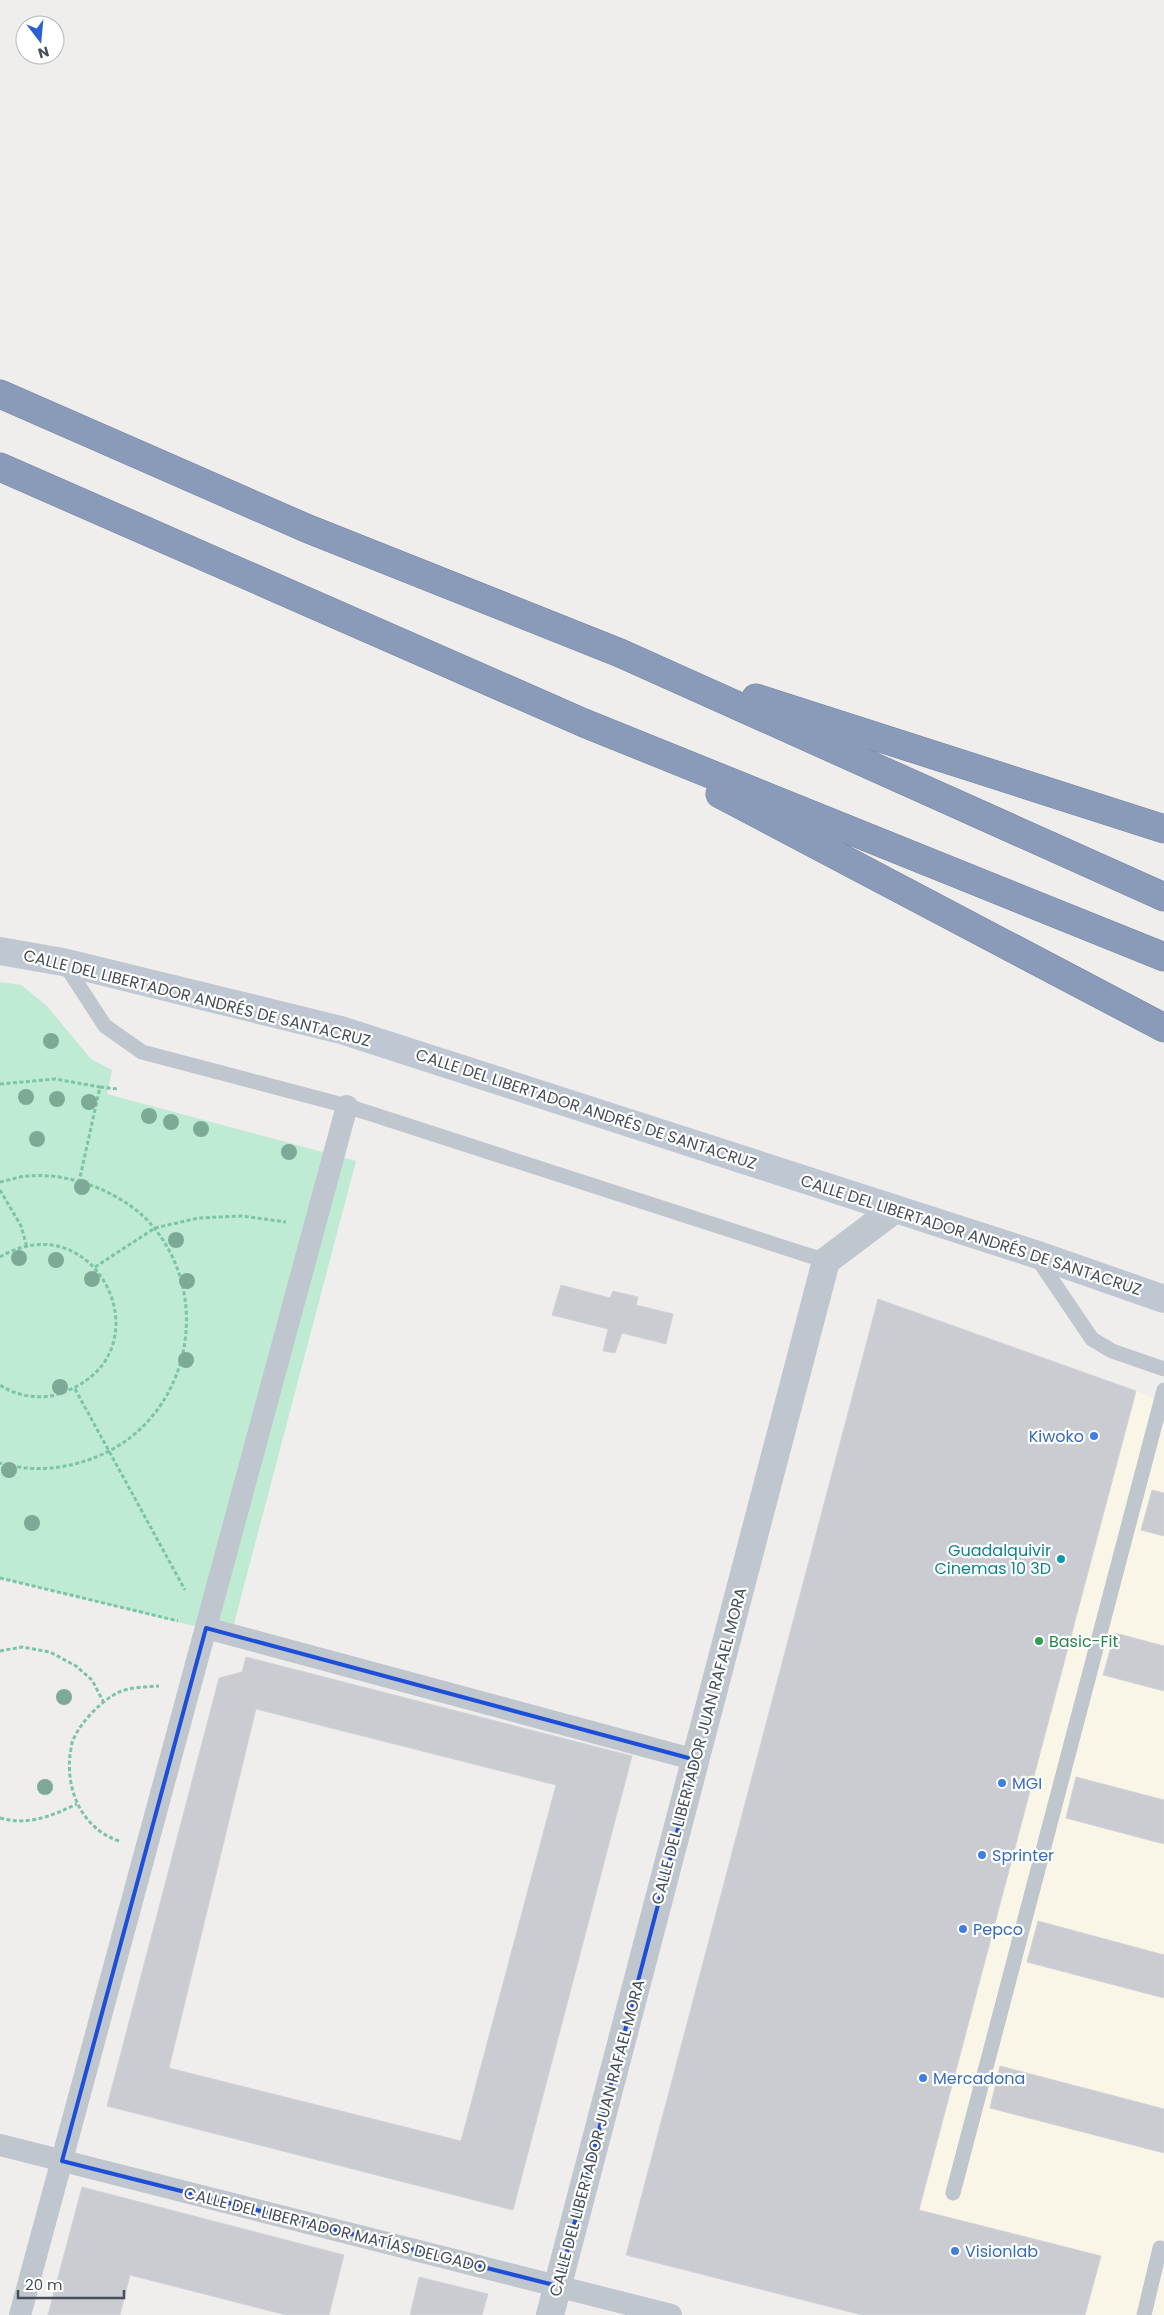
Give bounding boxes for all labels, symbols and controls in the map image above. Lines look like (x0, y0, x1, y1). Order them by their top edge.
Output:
north arrow (15, 15, 65, 65)
text: N (36, 41, 51, 64)
street label: CALLE DEL LIBERTADOR ANDRÉS DE SANTACRUZ (21, 944, 373, 1052)
street label: CALLE DEL LIBERTADOR ANDRÉS DE SANTACRUZ (413, 1043, 759, 1175)
street label: CALLE DEL LIBERTADOR ANDRÉS DE SANTACRUZ (798, 1169, 1144, 1301)
place label: Kiwoko (1029, 1425, 1084, 1448)
marker: Kiwoko (1088, 1430, 1100, 1442)
place label: Guadalquivir Cinemas 10 3D (934, 1539, 1051, 1580)
marker: Guadalquivir Cinemas 10 3D (1055, 1553, 1067, 1565)
street label: CALLE DEL LIBERTADOR JUAN RAFAEL MORA (646, 1585, 753, 1907)
place label: Basic-Fit (1049, 1630, 1118, 1653)
marker: Basic-Fit (1033, 1635, 1045, 1647)
place label: MGI (1012, 1772, 1042, 1795)
marker: MGI (996, 1777, 1008, 1789)
place label: Sprinter (992, 1844, 1054, 1867)
marker: Sprinter (976, 1849, 988, 1861)
place label: Pepco (973, 1918, 1023, 1941)
marker: Pepco (957, 1923, 969, 1935)
street label: CALLE DEL LIBERTADOR JUAN RAFAEL MORA (544, 1977, 651, 2299)
place label: Mercadona (933, 2067, 1025, 2090)
marker: Mercadona (917, 2072, 929, 2084)
street label: CALLE DEL LIBERTADOR MATÍAS DELGADO (181, 2181, 489, 2279)
place label: Visionlab (965, 2240, 1038, 2263)
marker: Visionlab (949, 2245, 961, 2257)
scale bar (18, 2268, 124, 2300)
text: 20 m (25, 2274, 63, 2295)

